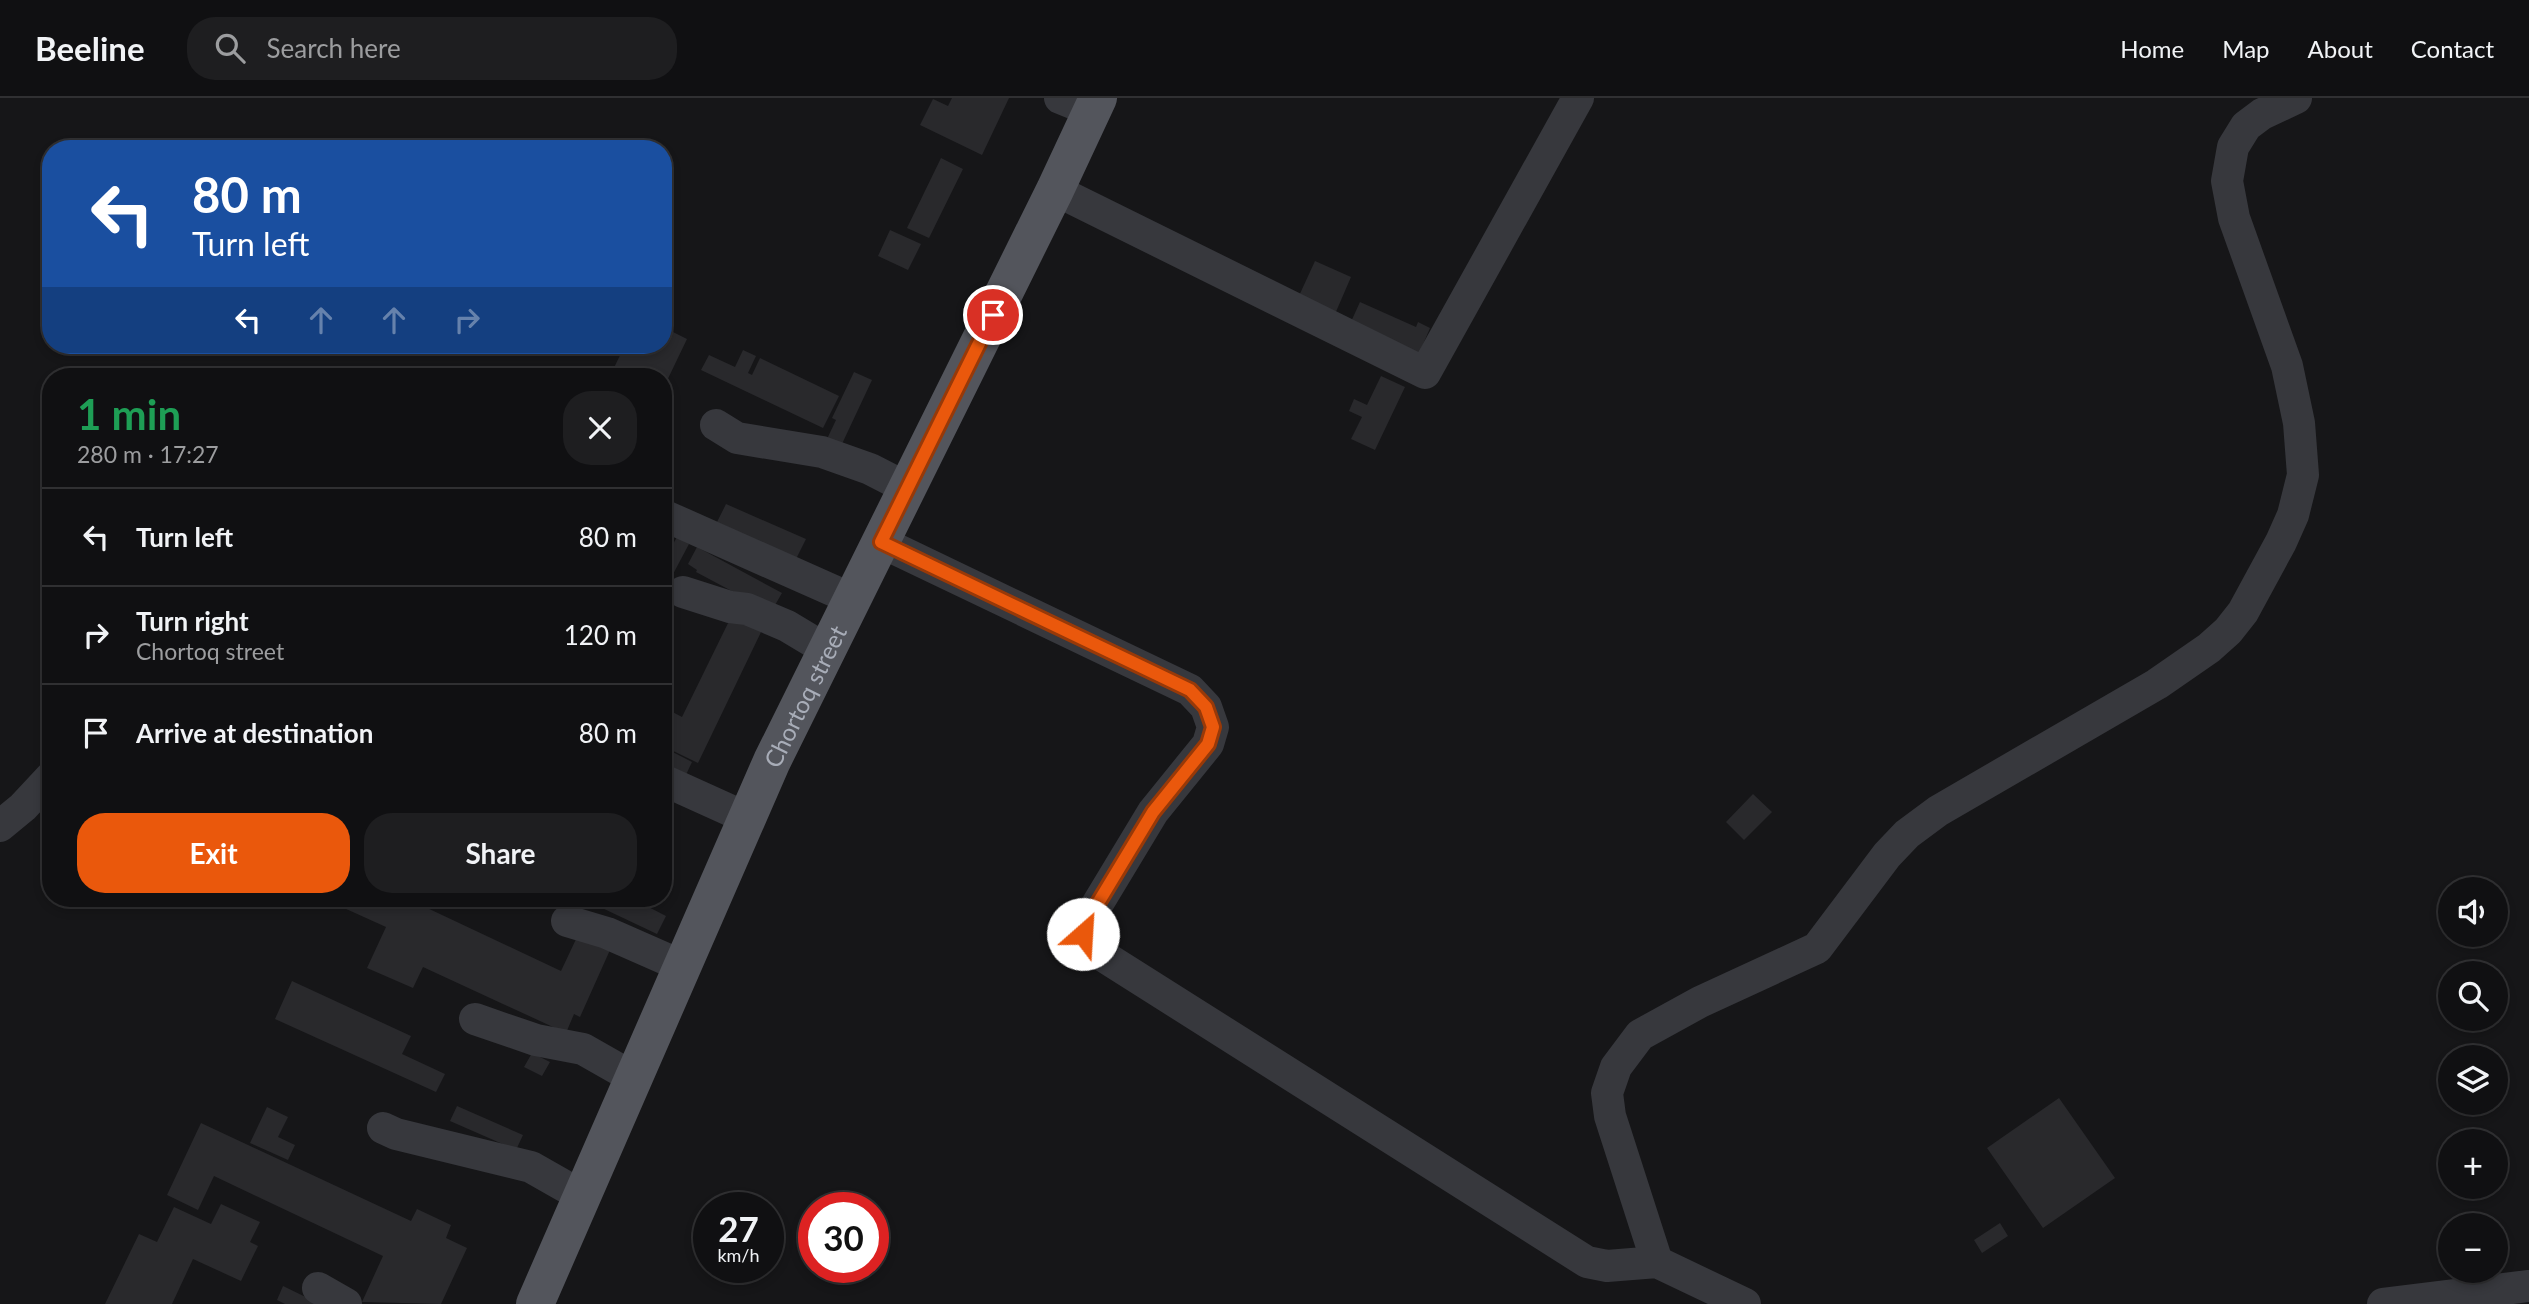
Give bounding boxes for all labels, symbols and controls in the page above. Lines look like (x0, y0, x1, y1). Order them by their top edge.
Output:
search box (187, 17, 677, 80)
text: Beeline (35, 28, 145, 68)
icon: search (211, 29, 249, 67)
text: Search here (267, 32, 401, 64)
text: Home (2120, 34, 2184, 63)
text: Map (2222, 34, 2270, 63)
text: About (2308, 34, 2373, 63)
text: Contact (2411, 34, 2494, 63)
text: 80 m (192, 165, 302, 223)
icon: left (77, 168, 168, 259)
text: Turn left (192, 224, 309, 263)
pin (963, 285, 1023, 345)
icon: arrive (974, 296, 1012, 334)
icon: left (229, 301, 267, 339)
icon: ahead (302, 301, 340, 339)
icon: ahead (375, 301, 413, 339)
icon: right (448, 301, 486, 339)
text: 1 min (77, 389, 181, 439)
button: close (563, 391, 637, 465)
text: 280 m · 17:27 (77, 440, 219, 468)
icon: left (77, 518, 115, 556)
text: Turn left (136, 521, 233, 553)
text: 80 m (579, 521, 637, 553)
text: Turn right (136, 605, 249, 637)
icon: right (77, 616, 115, 654)
text: 120 m (564, 619, 637, 651)
street label: Chortoq street (757, 620, 852, 772)
text: Chortoq street (136, 637, 284, 665)
icon: arrive (77, 714, 115, 752)
text: Arrive at destination (136, 717, 373, 749)
text: 80 m (579, 717, 637, 749)
button: Exit (77, 813, 350, 893)
button: Share (364, 813, 637, 893)
map controls (2438, 877, 2508, 1283)
button: sound (2438, 877, 2508, 947)
position arrow (1046, 897, 1120, 971)
button: search (2438, 961, 2508, 1031)
button: layers (2438, 1045, 2508, 1115)
button: + (2438, 1129, 2508, 1199)
speed limit sign: 30 (798, 1192, 889, 1283)
text: 27 (718, 1207, 759, 1249)
button: − (2438, 1213, 2508, 1283)
text: km/h (717, 1244, 760, 1266)

